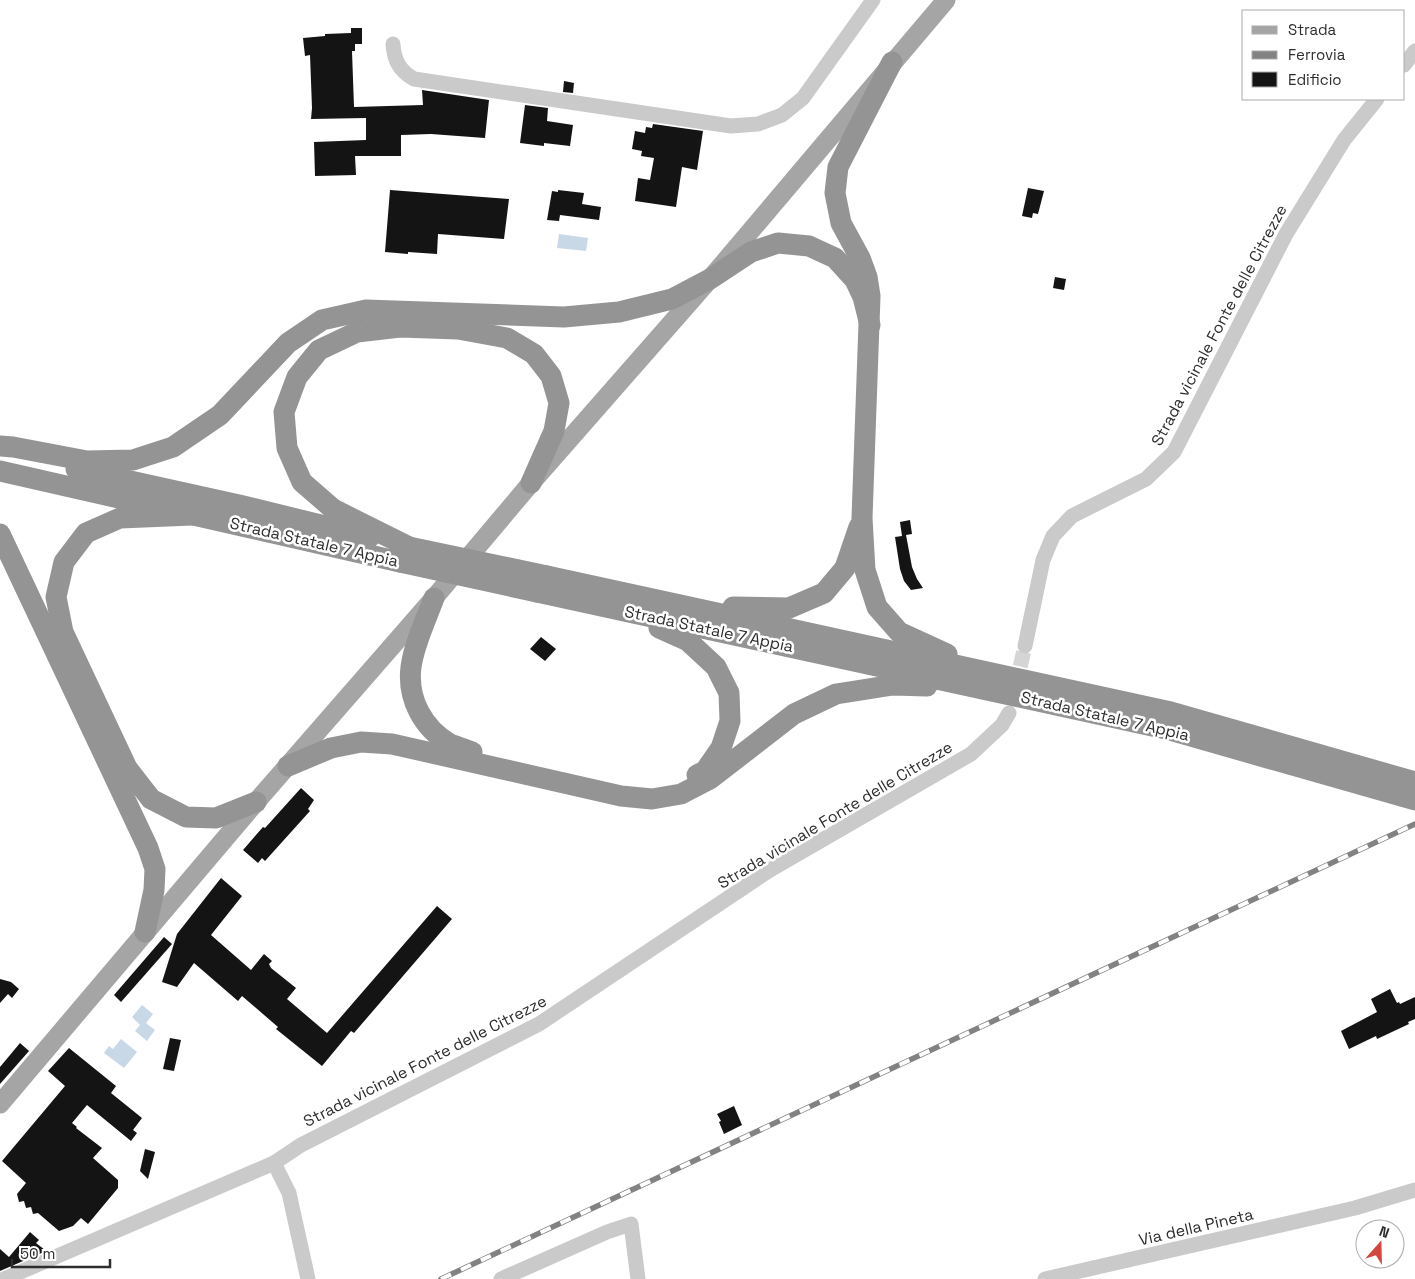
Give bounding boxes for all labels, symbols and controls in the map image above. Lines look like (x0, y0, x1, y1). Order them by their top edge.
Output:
legend (1242, 10, 1405, 100)
text: Strada (1288, 20, 1337, 39)
text: Ferrovia (1288, 45, 1346, 64)
text: Edificio (1288, 70, 1342, 89)
street label: Strada vicinale Fonte delle Citrezze (1146, 201, 1292, 449)
street label: Strada Statale 7 Appia (228, 512, 400, 572)
street label: Strada Statale 7 Appia (623, 601, 795, 657)
street label: Strada Statale 7 Appia (1019, 686, 1191, 746)
street label: Strada vicinale Fonte delle Citrezze (714, 736, 956, 894)
street label: Strada vicinale Fonte delle Citrezze (300, 990, 550, 1132)
street label: Via della Pineta (1137, 1204, 1255, 1250)
north arrow (1355, 1219, 1405, 1269)
text: N (1377, 1222, 1392, 1242)
scale bar (12, 1236, 110, 1268)
text: 50 m (20, 1244, 55, 1263)

